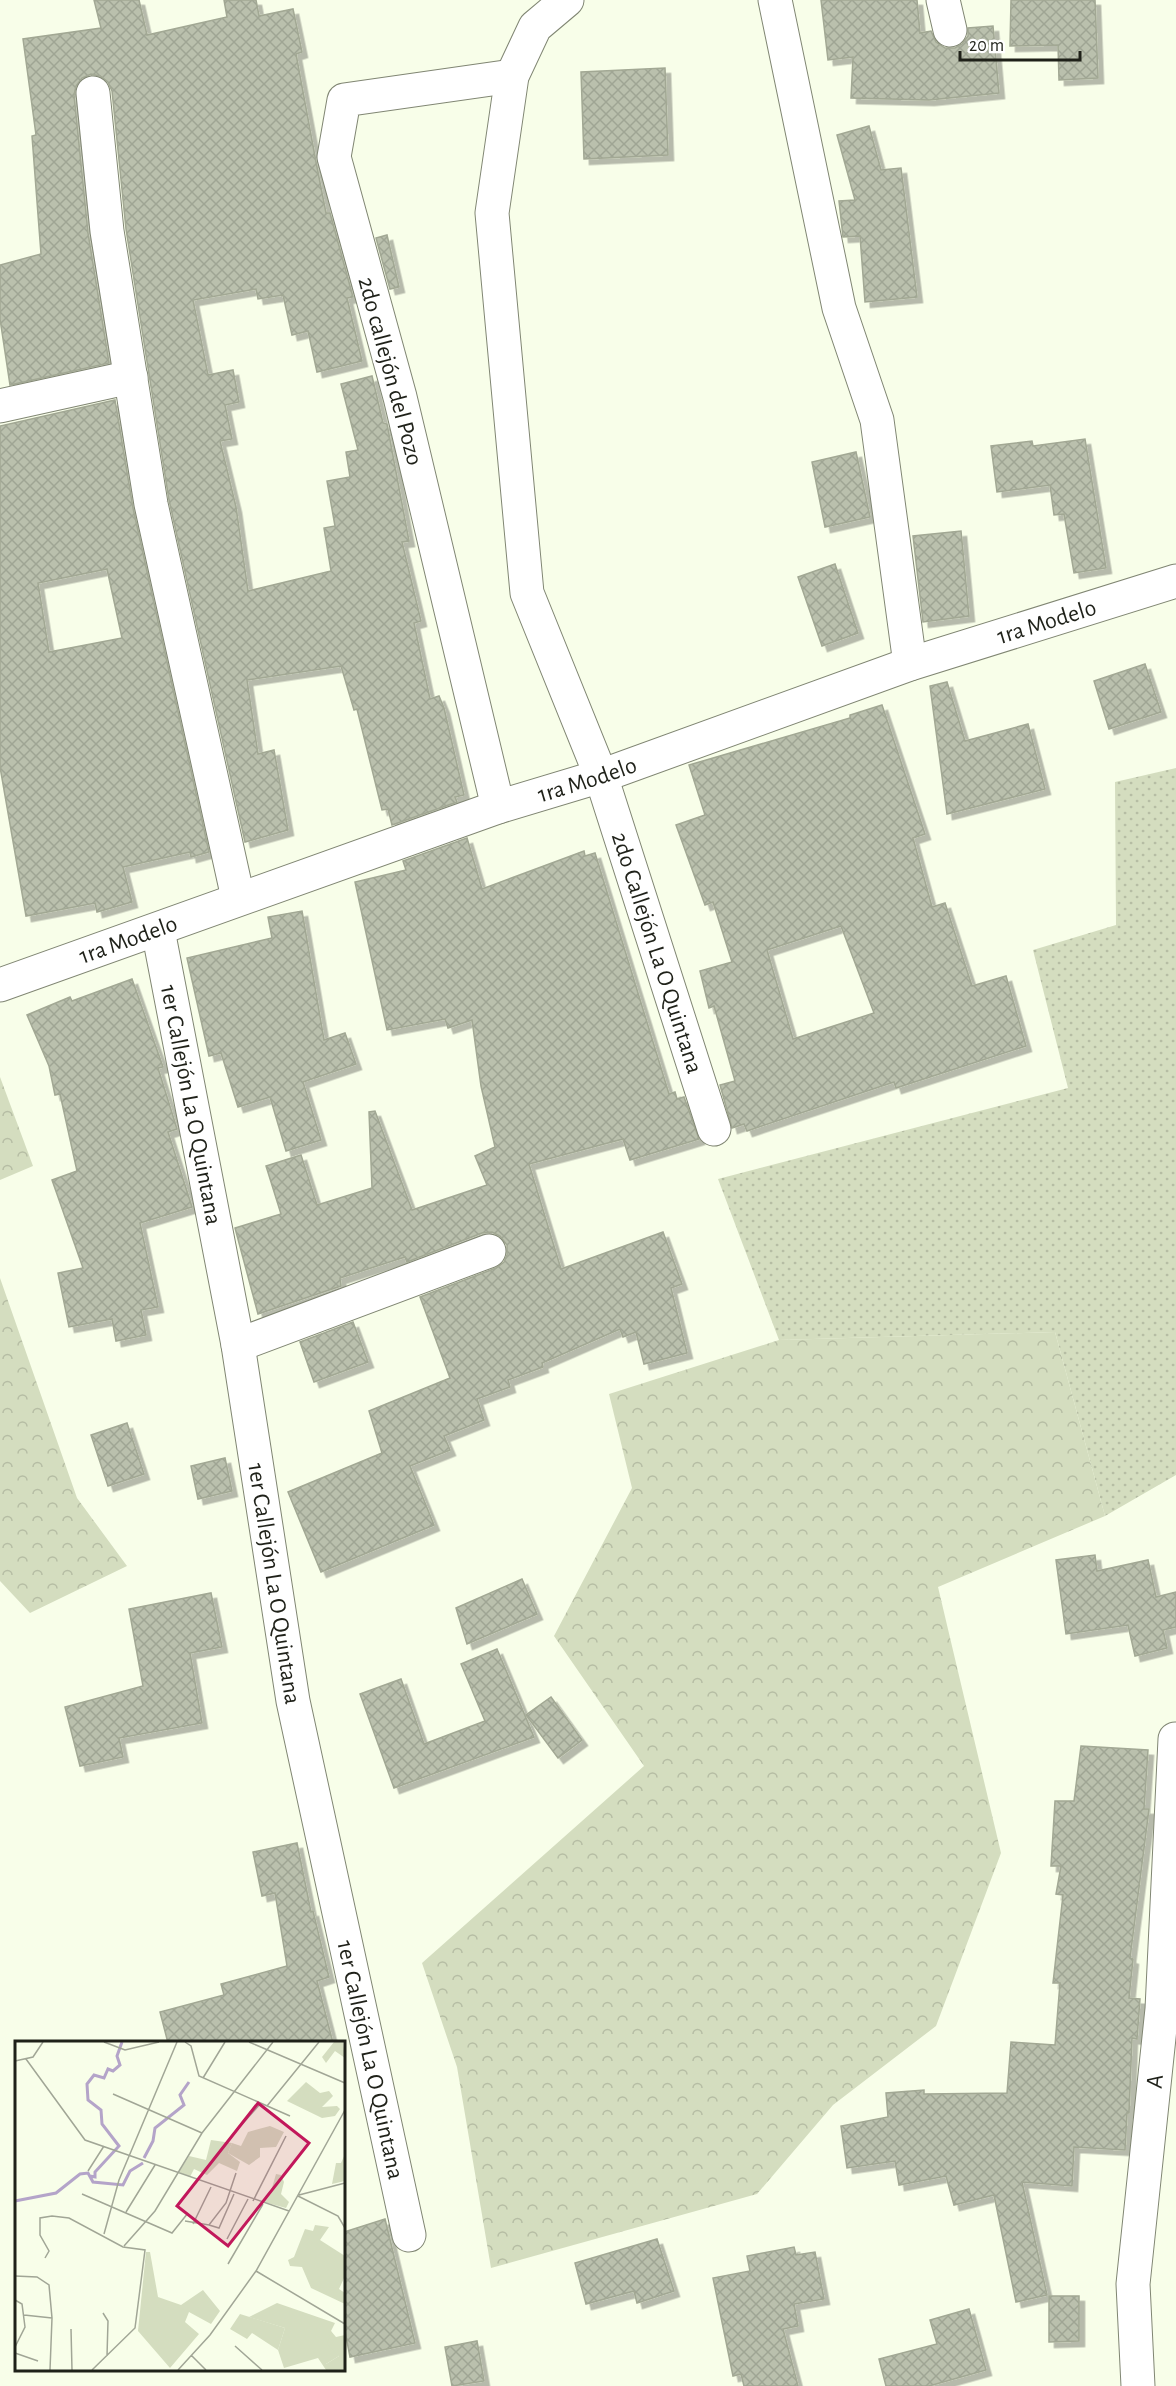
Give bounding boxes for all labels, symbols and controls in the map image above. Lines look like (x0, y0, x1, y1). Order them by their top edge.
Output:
scale bar (960, 24, 1080, 62)
text: 20 m (969, 37, 1004, 55)
street label: 2do callejón del Pozo (353, 274, 427, 468)
street label: 1ra Modelo (994, 596, 1099, 649)
street label: 1ra Modelo (535, 753, 640, 807)
street label: 2do Callejón La O Quintana (607, 829, 706, 1077)
street label: 1ra Modelo (76, 912, 181, 969)
street label: 1er Callejón La O Quintana (156, 983, 226, 1227)
street label: 1er Callejón La O Quintana (243, 1461, 304, 1706)
street label: 1er Callejón La O Quintana (332, 1938, 408, 2182)
inset map (15, 2041, 345, 2371)
street label: A (1143, 2073, 1168, 2090)

